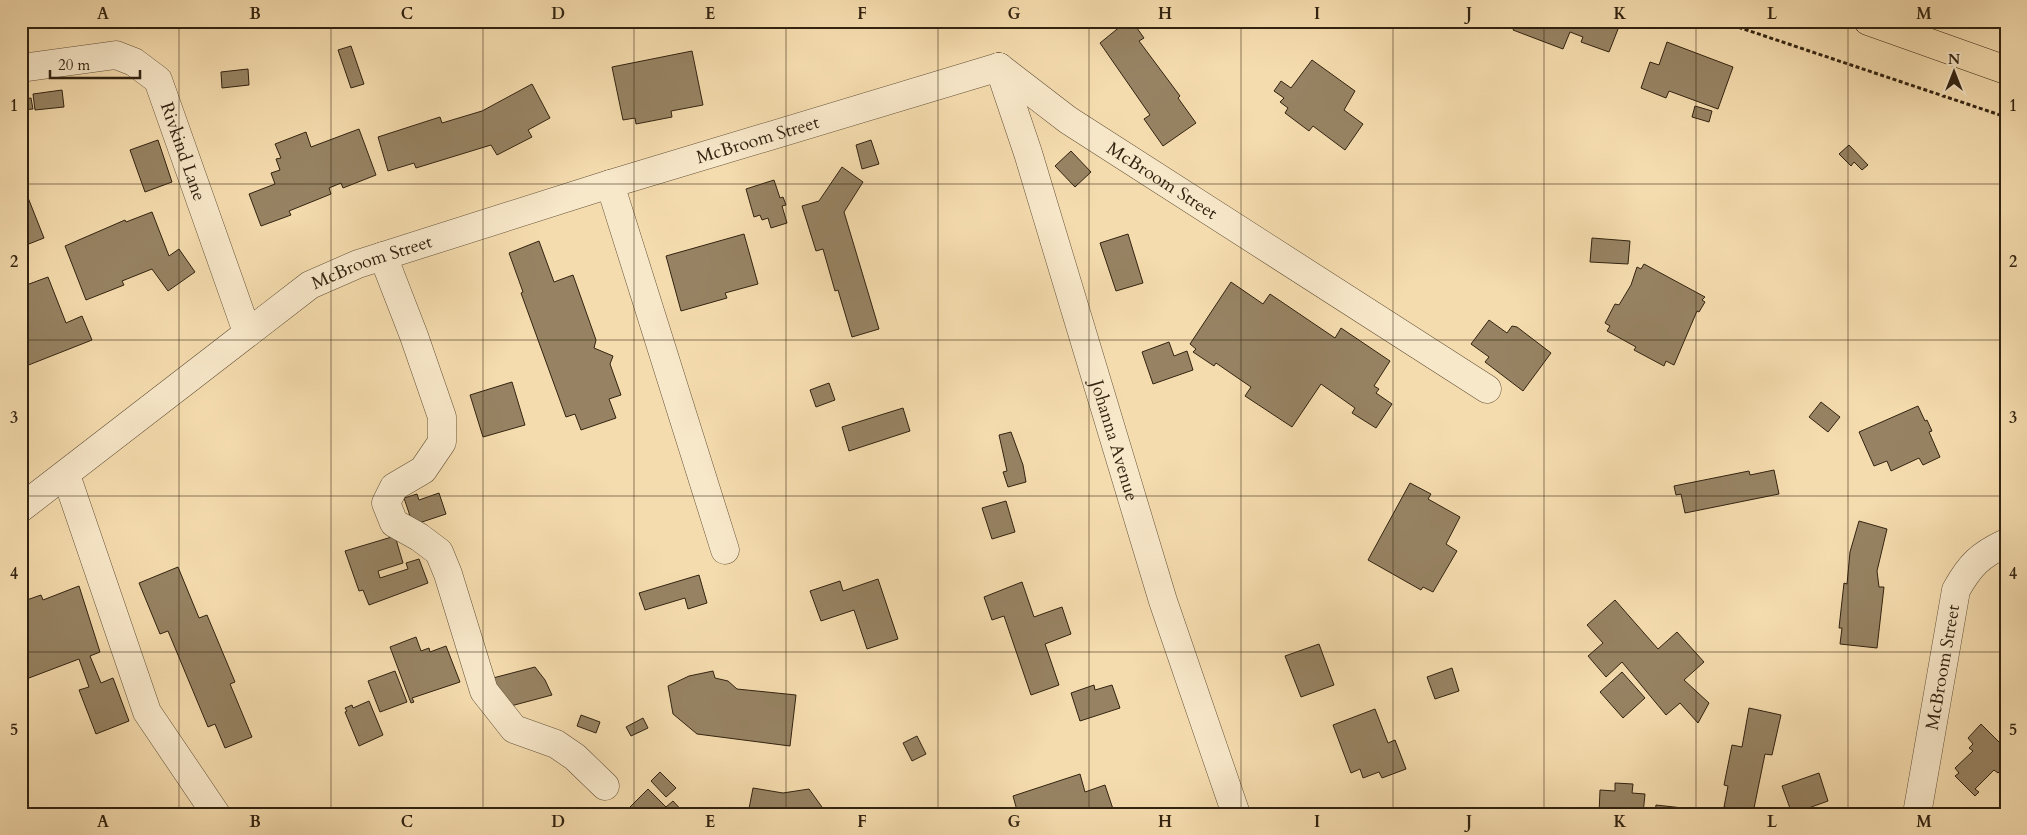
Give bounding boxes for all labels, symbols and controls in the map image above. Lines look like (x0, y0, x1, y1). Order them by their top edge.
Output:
text: A (97, 3, 109, 25)
text: B (249, 3, 261, 25)
text: C (401, 3, 413, 25)
text: D (551, 3, 565, 25)
text: E (705, 3, 715, 25)
text: F (857, 3, 867, 25)
text: G (1007, 3, 1021, 25)
text: H (1158, 3, 1172, 25)
text: I (1314, 3, 1320, 25)
text: J (1464, 3, 1472, 25)
text: K (1614, 3, 1627, 25)
text: L (1767, 3, 1778, 25)
text: M (1916, 3, 1932, 25)
scale bar (50, 48, 140, 80)
north arrow (1930, 48, 1980, 98)
text: N (1948, 50, 1960, 69)
text: 20 m (58, 55, 90, 75)
text: 1 (10, 95, 18, 117)
text: 1 (2009, 95, 2017, 117)
street label: Rivkind Lane (154, 99, 212, 204)
street label: McBroom Street (693, 109, 822, 170)
street label: McBroom Street (1102, 136, 1223, 225)
street label: McBroom Street (307, 229, 435, 295)
text: 2 (10, 251, 18, 273)
text: 2 (2009, 251, 2017, 273)
street label: Johanna Avenue (1084, 374, 1145, 504)
text: 3 (10, 407, 18, 429)
text: 3 (2009, 407, 2017, 429)
text: 4 (10, 563, 18, 585)
text: 4 (2009, 563, 2017, 585)
street label: McBroom Street (1919, 602, 1966, 732)
text: 5 (10, 719, 18, 741)
text: 5 (2009, 719, 2017, 741)
text: A (97, 811, 109, 833)
text: B (249, 811, 261, 833)
text: C (401, 811, 413, 833)
text: D (551, 811, 565, 833)
text: E (705, 811, 715, 833)
text: F (857, 811, 867, 833)
text: G (1007, 811, 1021, 833)
text: H (1158, 811, 1172, 833)
text: I (1314, 811, 1320, 833)
text: J (1464, 811, 1472, 833)
text: K (1614, 811, 1627, 833)
text: L (1767, 811, 1778, 833)
text: M (1916, 811, 1932, 833)

